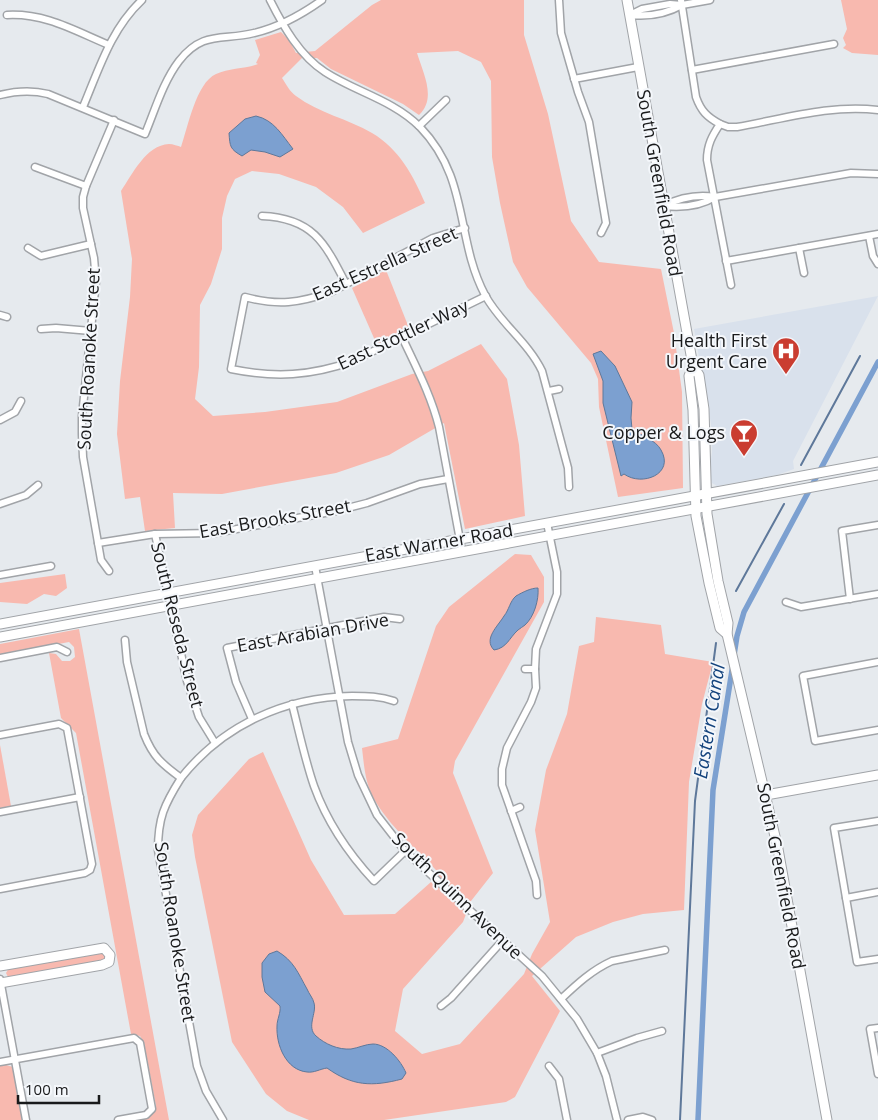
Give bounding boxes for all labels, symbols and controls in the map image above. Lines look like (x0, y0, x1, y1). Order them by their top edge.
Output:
street label: South Greenfield Road (632, 87, 688, 278)
street label: East Estrella Street (308, 220, 461, 306)
street label: South Roanoke Street (71, 267, 105, 451)
street label: East Stottler Way (333, 293, 473, 375)
place label: Health First Urgent Care (666, 328, 767, 373)
hospital icon: Health First Urgent Care (771, 336, 801, 375)
bar icon: Copper & Logs (729, 418, 759, 457)
place label: Copper & Logs (602, 420, 725, 444)
street label: East Brooks Street (197, 493, 352, 543)
street label: East Warner Road (363, 517, 515, 567)
street label: South Reseda Street (146, 540, 210, 710)
street label: East Arabian Drive (235, 607, 391, 657)
water label: Eastern Canal (687, 660, 731, 780)
street label: South Greenfield Road (752, 781, 812, 971)
street label: South Quinn Avenue (387, 827, 528, 964)
street label: South Roanoke Street (150, 840, 202, 1024)
scale bar (18, 1072, 99, 1104)
text: 100 m (25, 1079, 69, 1099)

